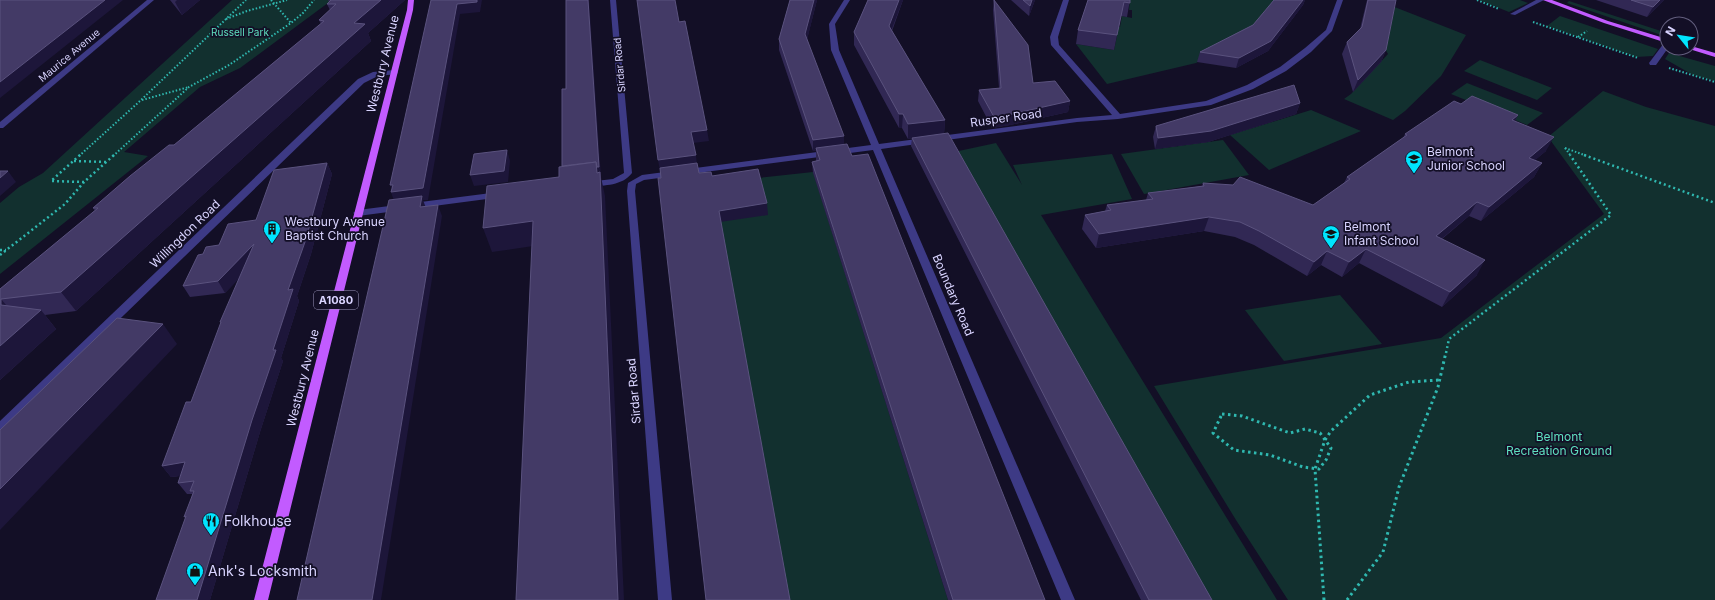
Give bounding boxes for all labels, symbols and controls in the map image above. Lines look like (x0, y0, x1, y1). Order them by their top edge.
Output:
street label: Westbury Avenue (363, 14, 402, 114)
north arrow (1659, 16, 1699, 56)
text: N (1662, 24, 1678, 38)
street label: Maurice Avenue (36, 26, 102, 84)
park label: Russell Park (211, 26, 269, 38)
street label: Sirdar Road (611, 37, 627, 93)
street label: Rusper Road (969, 105, 1043, 130)
place label: Belmont Junior School (1427, 144, 1505, 173)
school or university icon: Belmont Junior School (1404, 149, 1424, 174)
street label: Willingdon Road (146, 196, 223, 271)
place label: Westbury Avenue Baptist Church (285, 214, 385, 243)
building icon: Westbury Avenue Baptist Church (262, 219, 282, 244)
place label: Belmont Infant School (1344, 219, 1419, 248)
school or university icon: Belmont Infant School (1321, 224, 1341, 249)
street label: Boundary Road (930, 252, 977, 338)
road number: A1080 (314, 291, 358, 309)
street label: Westbury Avenue (283, 328, 322, 428)
street label: Sirdar Road (623, 358, 644, 425)
park label: Belmont Recreation Ground (1506, 429, 1612, 458)
restaurant icon: Folkhouse (201, 511, 221, 536)
place label: Folkhouse (224, 512, 292, 529)
shop icon: Ank's Locksmith (185, 561, 205, 586)
place label: Ank's Locksmith (208, 562, 317, 579)

